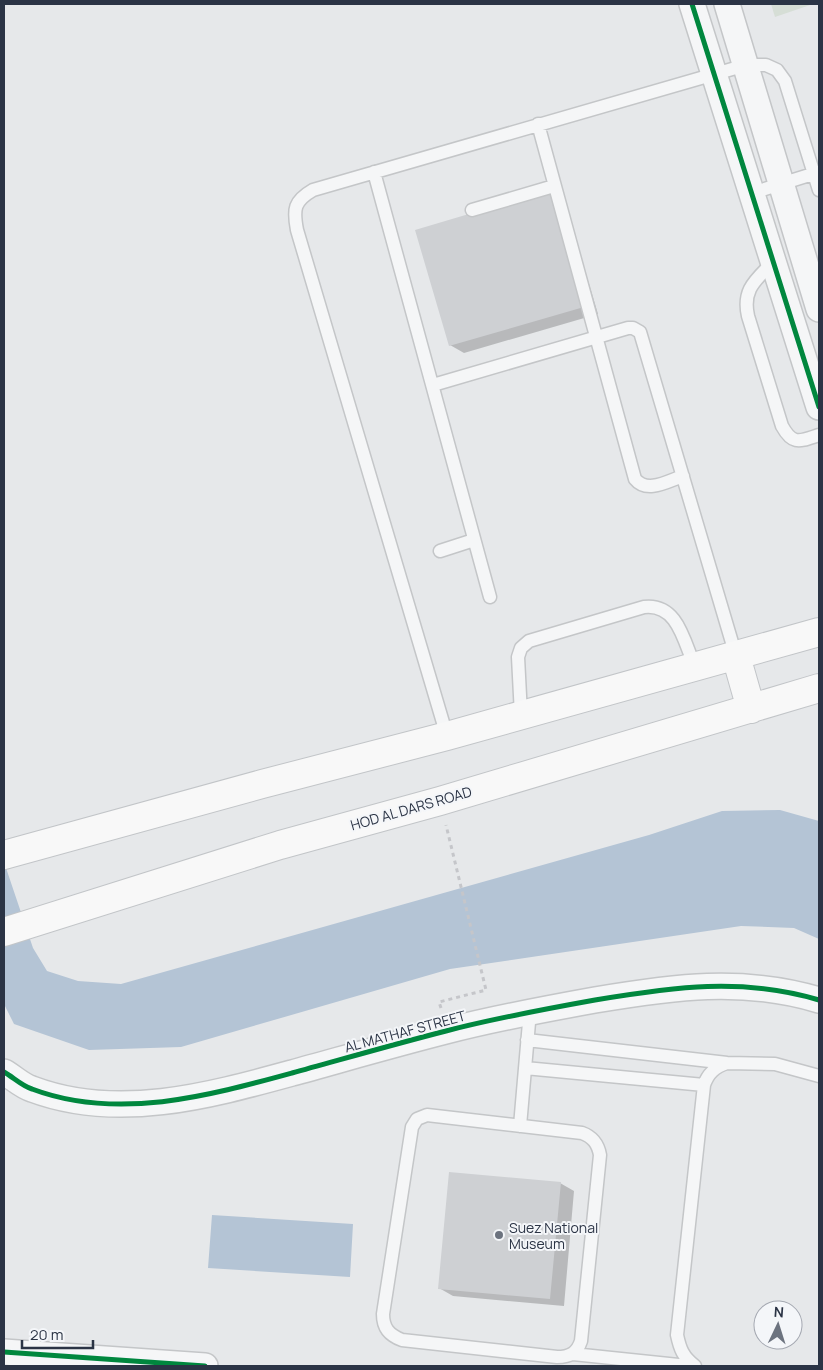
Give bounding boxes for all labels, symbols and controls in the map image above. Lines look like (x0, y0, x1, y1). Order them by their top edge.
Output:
street label: HOD AL DARS ROAD (348, 782, 474, 834)
street label: AL MATHAF STREET (342, 1006, 468, 1056)
place label: Suez National Museum (509, 1218, 598, 1253)
marker: Suez National Museum (493, 1229, 505, 1241)
north arrow (753, 1300, 803, 1350)
text: N (773, 1302, 785, 1321)
scale bar (22, 1318, 94, 1350)
text: 20 m (30, 1324, 63, 1345)

